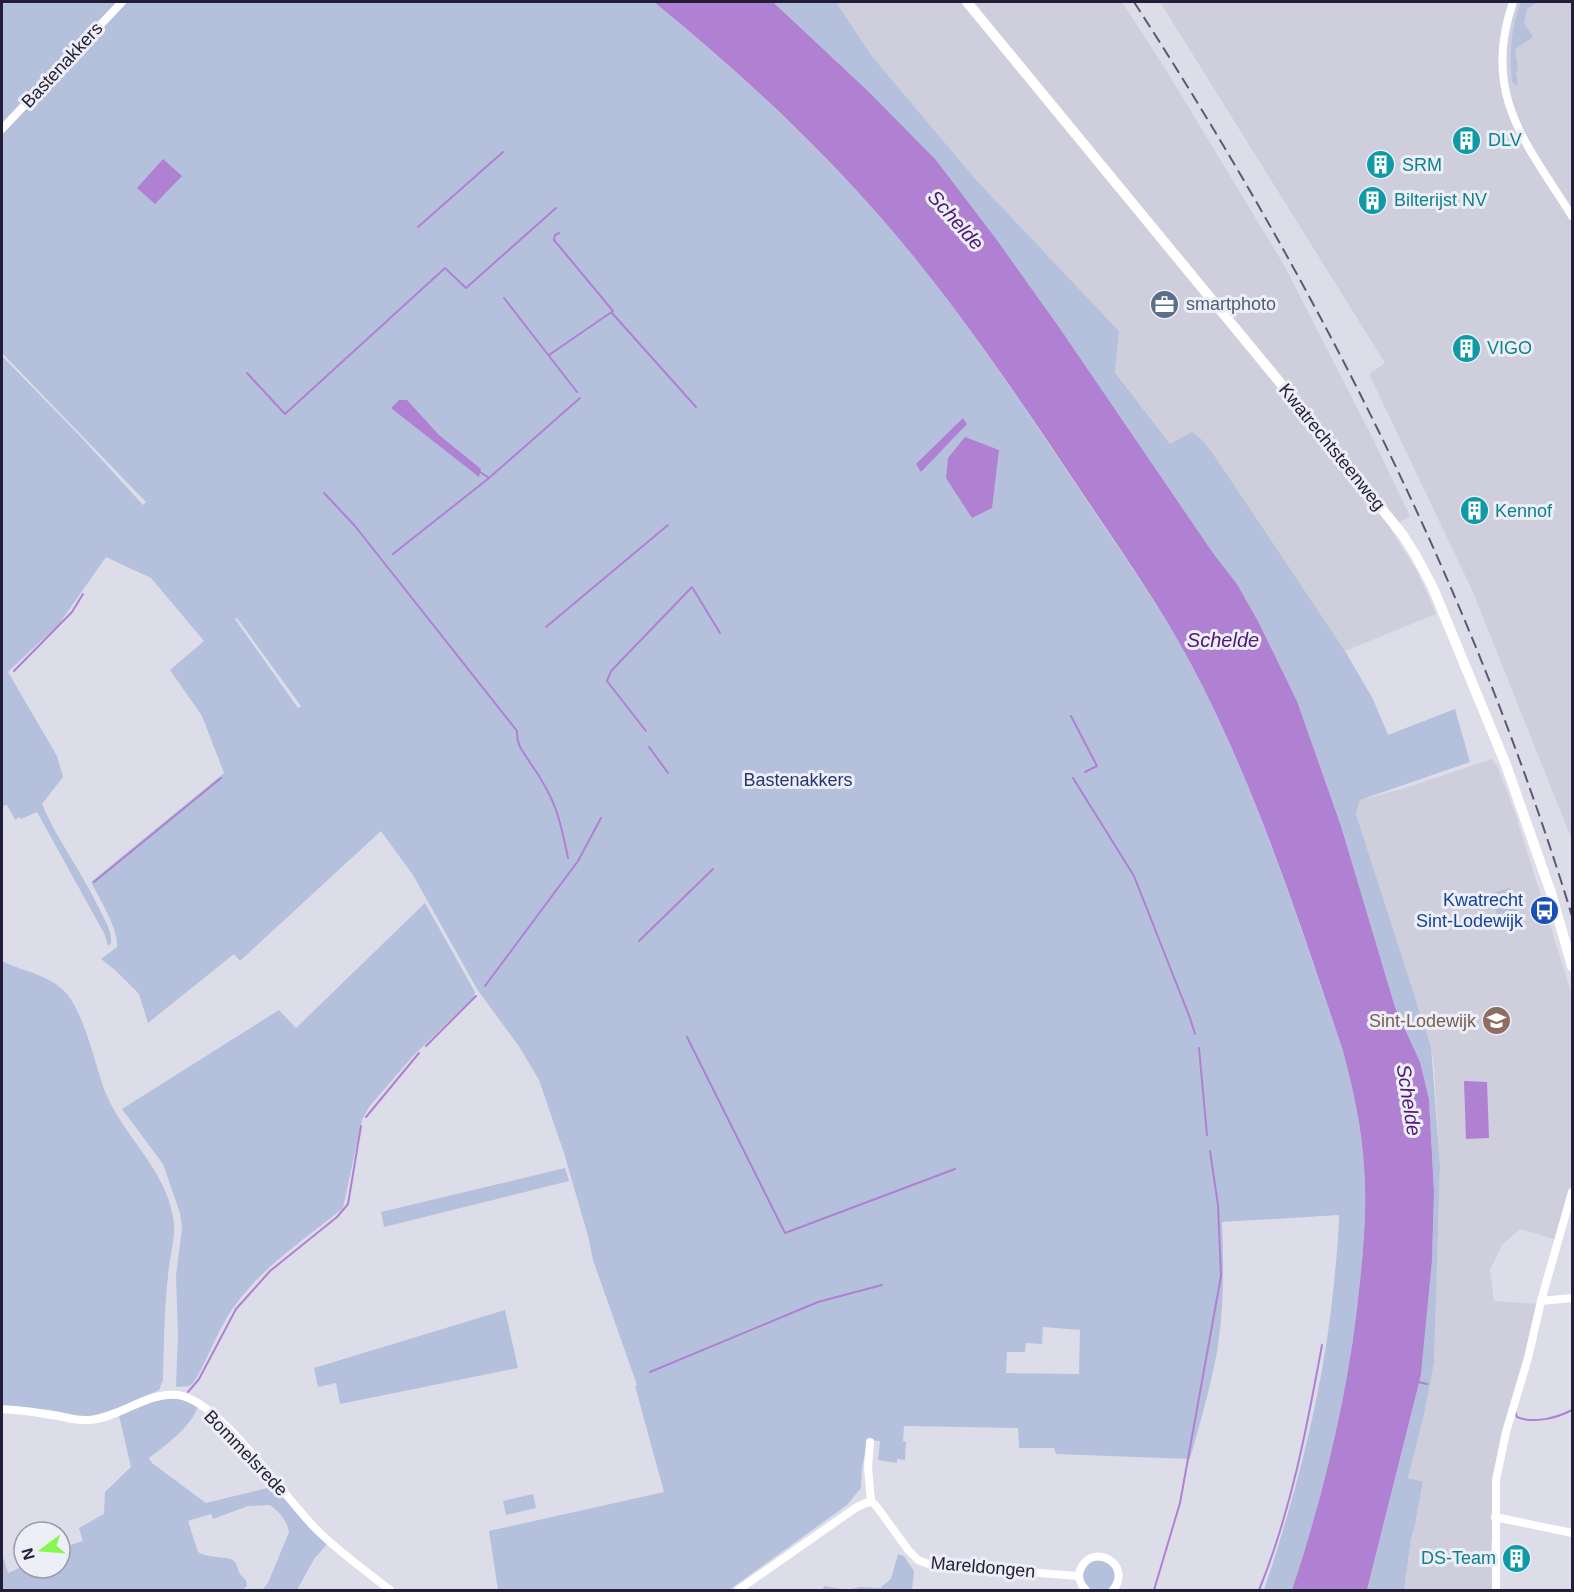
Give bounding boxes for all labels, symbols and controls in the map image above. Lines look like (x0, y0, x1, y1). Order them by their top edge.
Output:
street label: Bastenakkers (17, 18, 107, 112)
building icon: DLV (1451, 124, 1483, 156)
place label: DLV (1488, 130, 1522, 150)
building icon: SRM (1365, 149, 1397, 181)
place label: SRM (1402, 155, 1442, 175)
building icon: Bilterijst NV (1357, 184, 1389, 216)
water label: Schelde (924, 186, 988, 254)
place label: Bilterijst NV (1394, 190, 1487, 210)
office icon: smartphoto (1149, 288, 1181, 320)
place label: smartphoto (1186, 294, 1276, 314)
building icon: VIGO (1450, 332, 1482, 364)
place label: VIGO (1487, 338, 1532, 358)
street label: Kwatrechtsteenweg (1275, 380, 1389, 514)
building icon: Kennof (1458, 495, 1490, 527)
place label: Kennof (1495, 501, 1553, 521)
water label: Schelde (1187, 629, 1259, 651)
park label: Bastenakkers (743, 770, 853, 790)
place label: Kwatrecht Sint-Lodewijk (1416, 890, 1524, 931)
bus stop icon: Kwatrecht Sint-Lodewijk (1528, 894, 1560, 926)
school or university icon: Sint-Lodewijk (1481, 1005, 1513, 1037)
place label: Sint-Lodewijk (1369, 1011, 1477, 1031)
water label: Schelde (1392, 1063, 1426, 1137)
street label: Bommelsrede (200, 1406, 292, 1500)
north arrow (12, 1520, 72, 1580)
building icon: DS-Team (1501, 1542, 1533, 1574)
text: N (18, 1546, 38, 1562)
place label: DS-Team (1421, 1548, 1496, 1568)
street label: Mareldongen (930, 1552, 1036, 1582)

